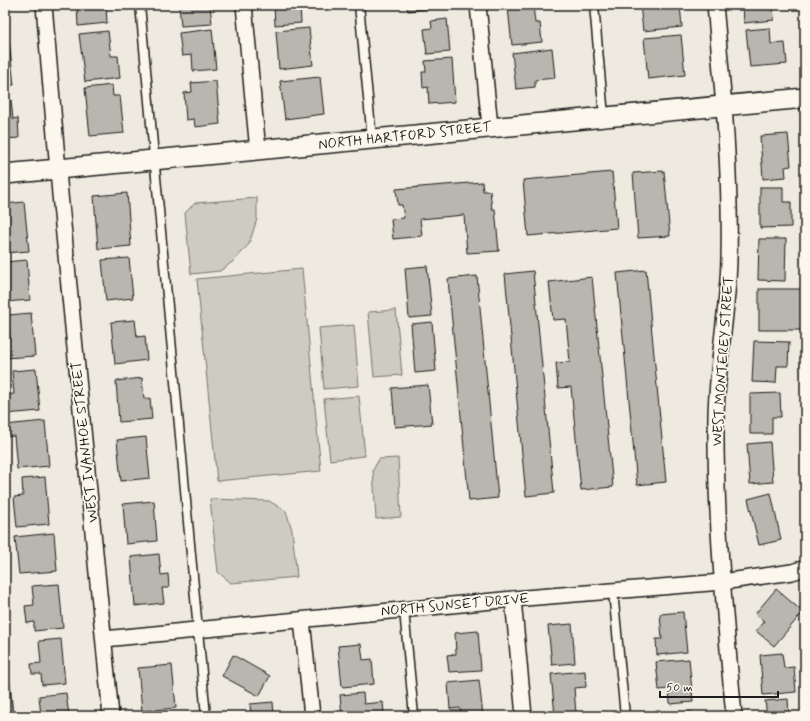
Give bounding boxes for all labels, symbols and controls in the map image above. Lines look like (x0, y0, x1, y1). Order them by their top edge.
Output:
street label: NORTH HARTFORD STREET (317, 118, 493, 154)
street label: WEST MONTEREY STREET (708, 275, 738, 447)
street label: WEST IVANHOE STREET (68, 361, 102, 523)
street label: NORTH SUNSET DRIVE (380, 590, 530, 620)
scale bar (660, 673, 778, 699)
text: 50 m (666, 680, 693, 696)

